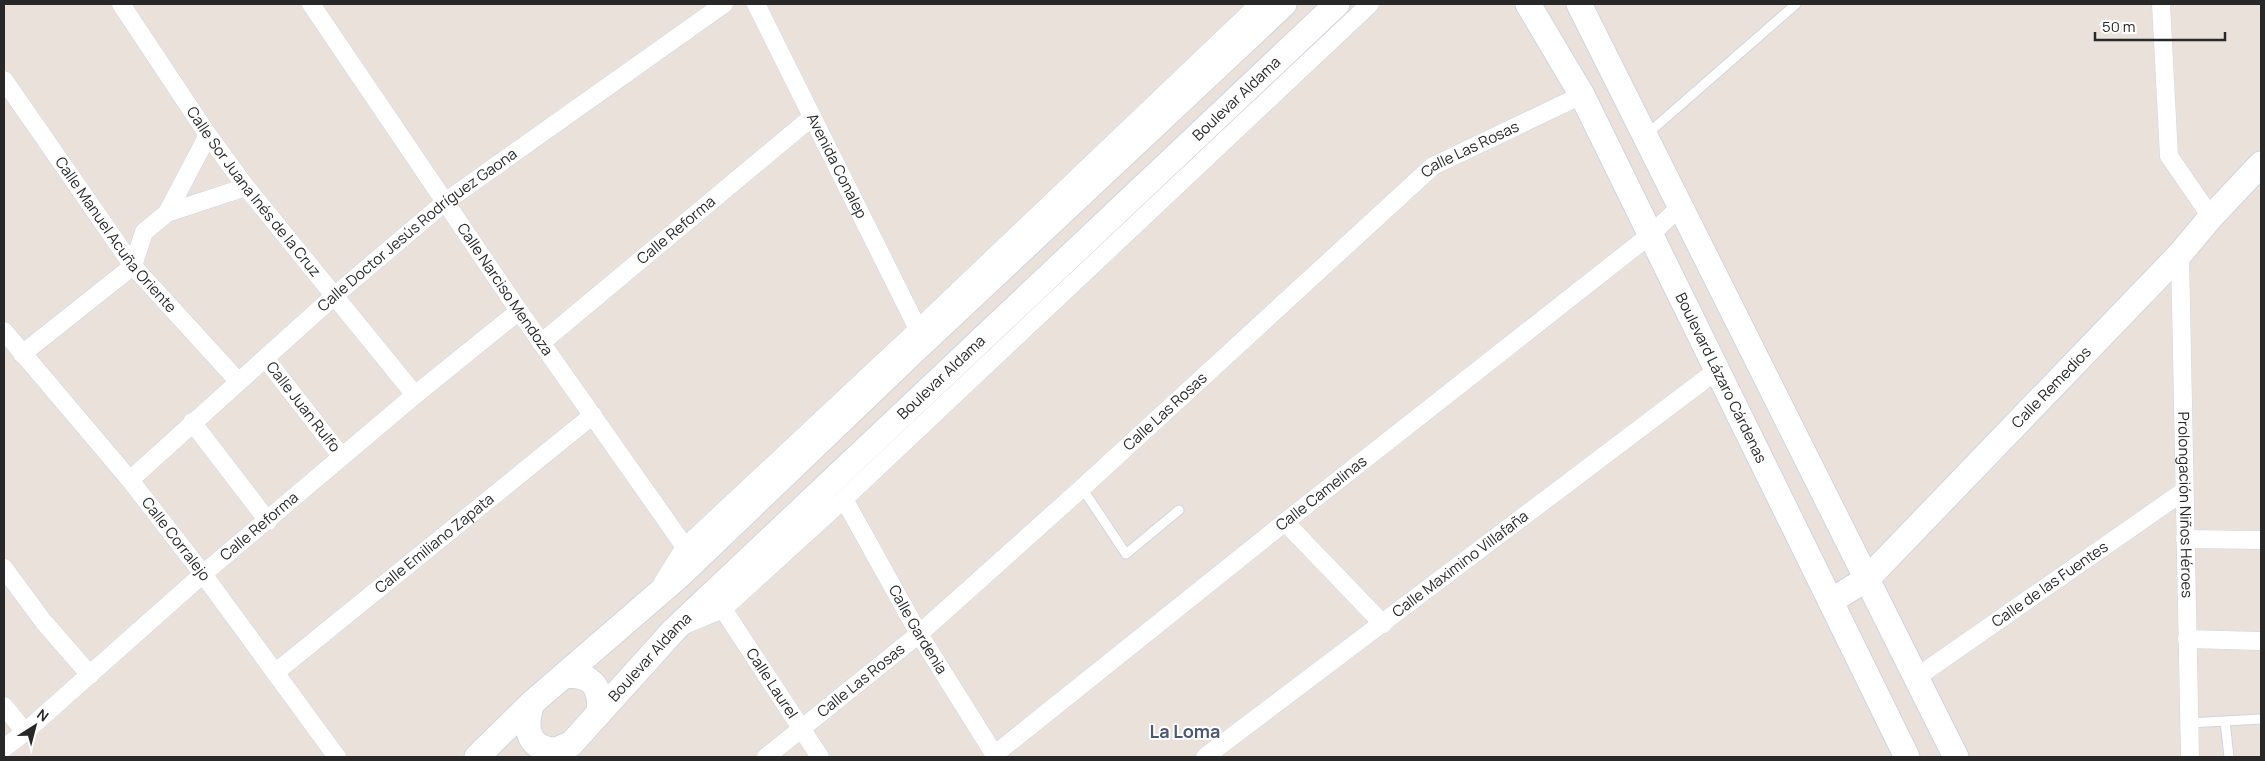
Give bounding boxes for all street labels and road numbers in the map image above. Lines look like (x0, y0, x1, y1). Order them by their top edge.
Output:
street label: Boulevar Aldama (1187, 52, 1285, 145)
street label: Calle Sor Juana Inés de la Cruz (182, 102, 326, 281)
street label: Avenida Conalep (802, 109, 872, 222)
street label: Calle Las Rosas (1416, 116, 1522, 182)
street label: Calle Doctor Jesús Rodríguez Gaona (313, 143, 521, 316)
street label: Calle Manuel Acuña Oriente (50, 152, 182, 317)
street label: Calle Reforma (632, 191, 720, 269)
street label: Calle Narciso Mendoza (452, 219, 558, 360)
street label: Boulevard Lázaro Cárdenas (1671, 289, 1772, 467)
street label: Boulevar Aldama (892, 330, 990, 424)
street label: Calle Remedios (2007, 341, 2096, 433)
street label: Calle Juan Rulfo (261, 357, 346, 457)
street label: Calle Las Rosas (1118, 367, 1212, 455)
street label: Prolongación Niños Héroes (2173, 412, 2198, 598)
street label: Calle Camelinas (1271, 451, 1371, 535)
street label: Calle Reforma (215, 487, 303, 565)
street label: Calle Emiliano Zapata (370, 488, 498, 598)
street label: Calle Corralejo (137, 492, 216, 585)
street label: Calle Maximino Villafaña (1388, 505, 1532, 622)
street label: Calle de las Fuentes (1987, 536, 2112, 632)
street label: Calle Gardenia (884, 581, 953, 678)
street label: Boulevar Aldama (603, 608, 696, 706)
street label: Calle Las Rosas (812, 638, 909, 722)
street label: Calle Laurel (741, 644, 803, 723)

